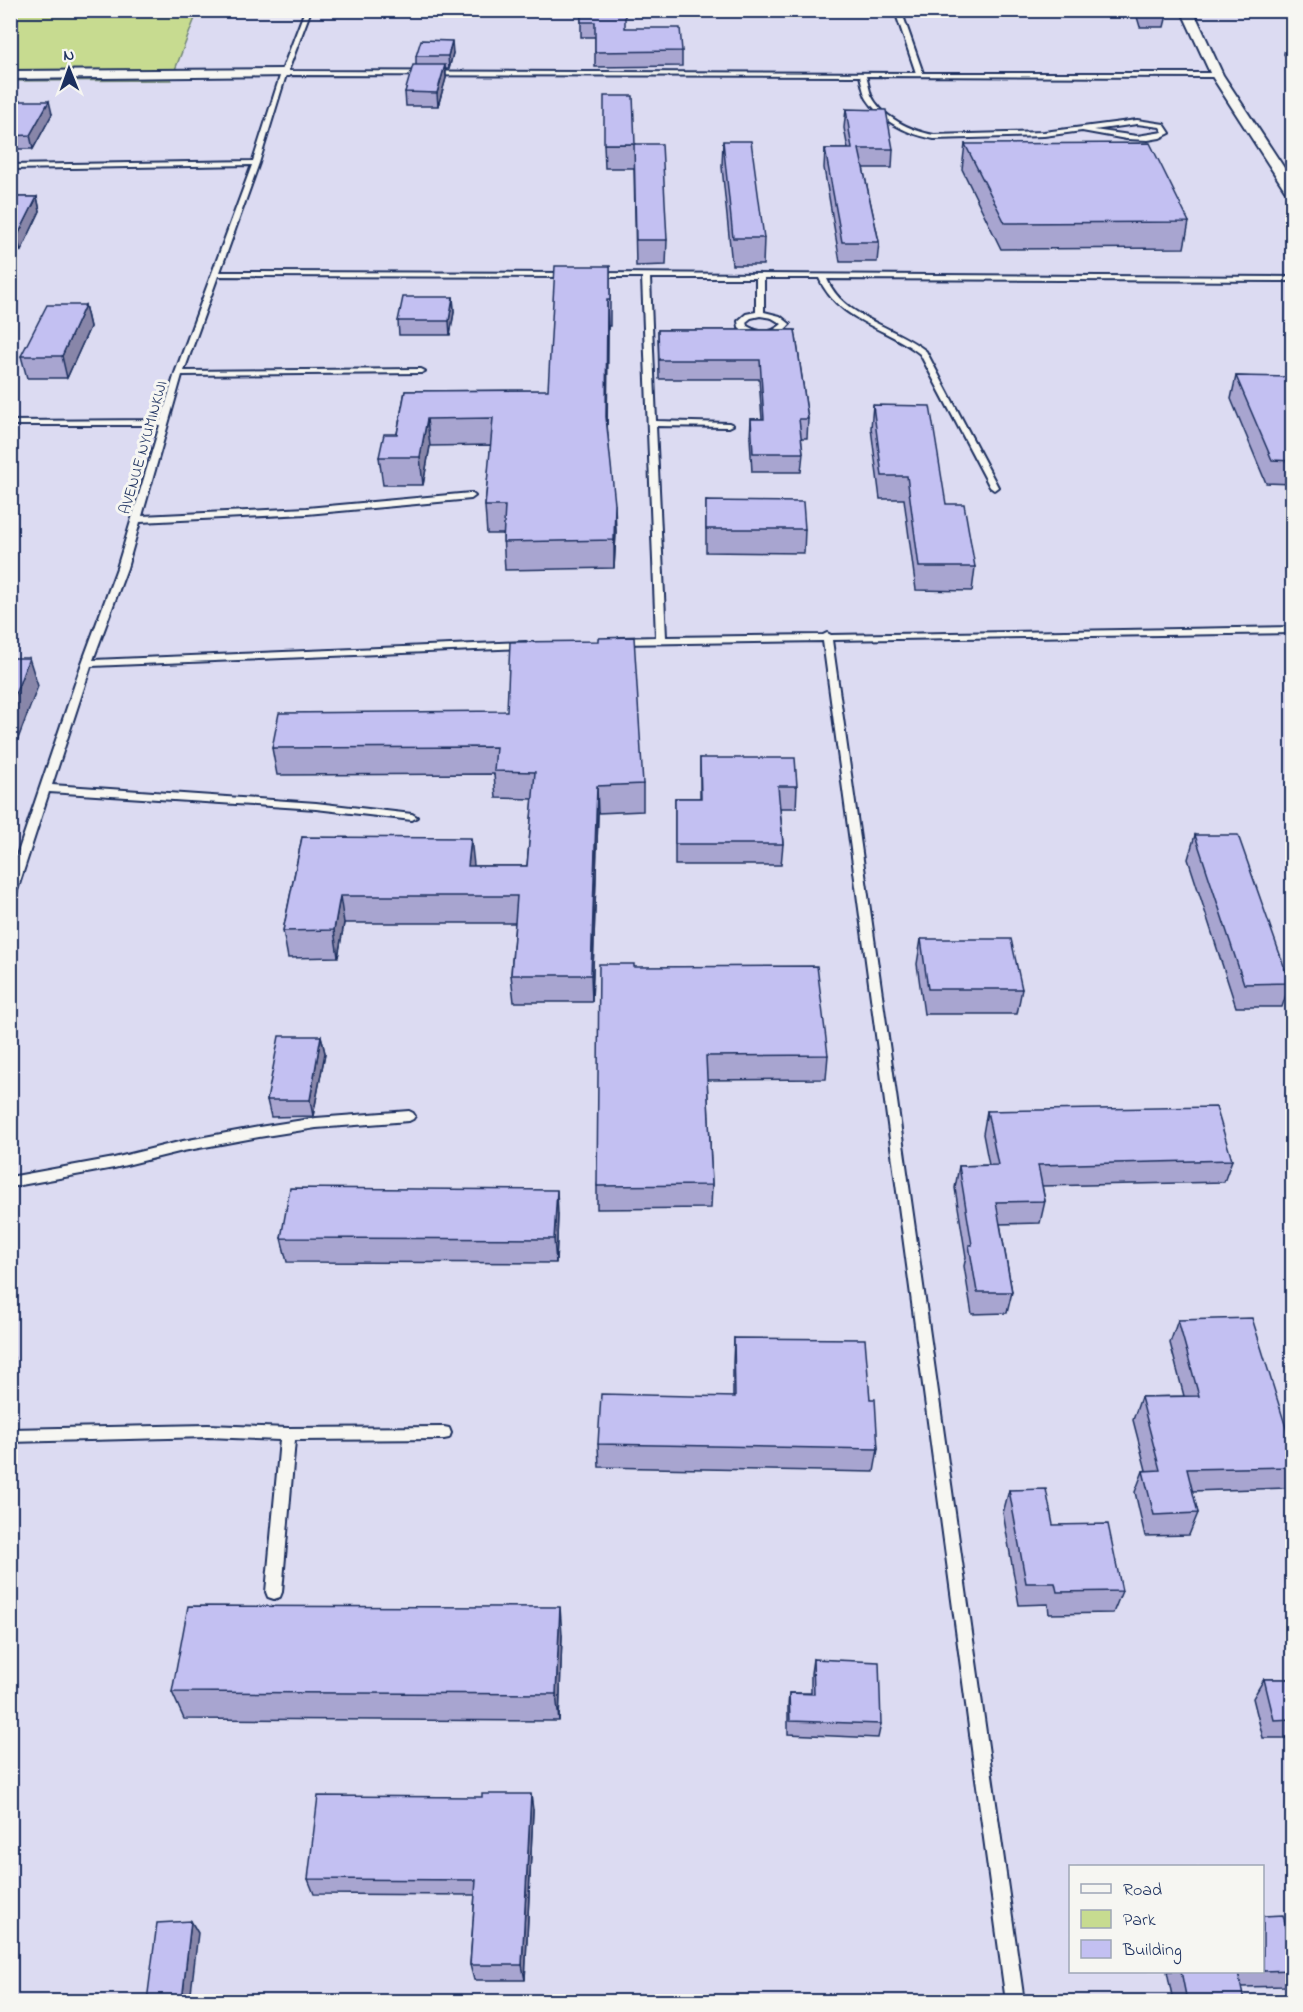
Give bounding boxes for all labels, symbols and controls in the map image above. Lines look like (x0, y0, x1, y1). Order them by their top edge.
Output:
north arrow (39, 39, 99, 99)
text: N (63, 44, 75, 68)
street label: AVENUE NYUMINKWI (113, 378, 174, 517)
legend (1069, 1865, 1264, 1973)
text: Road (1123, 1878, 1162, 1904)
text: Park (1123, 1908, 1156, 1934)
text: Building (1122, 1938, 1182, 1965)

